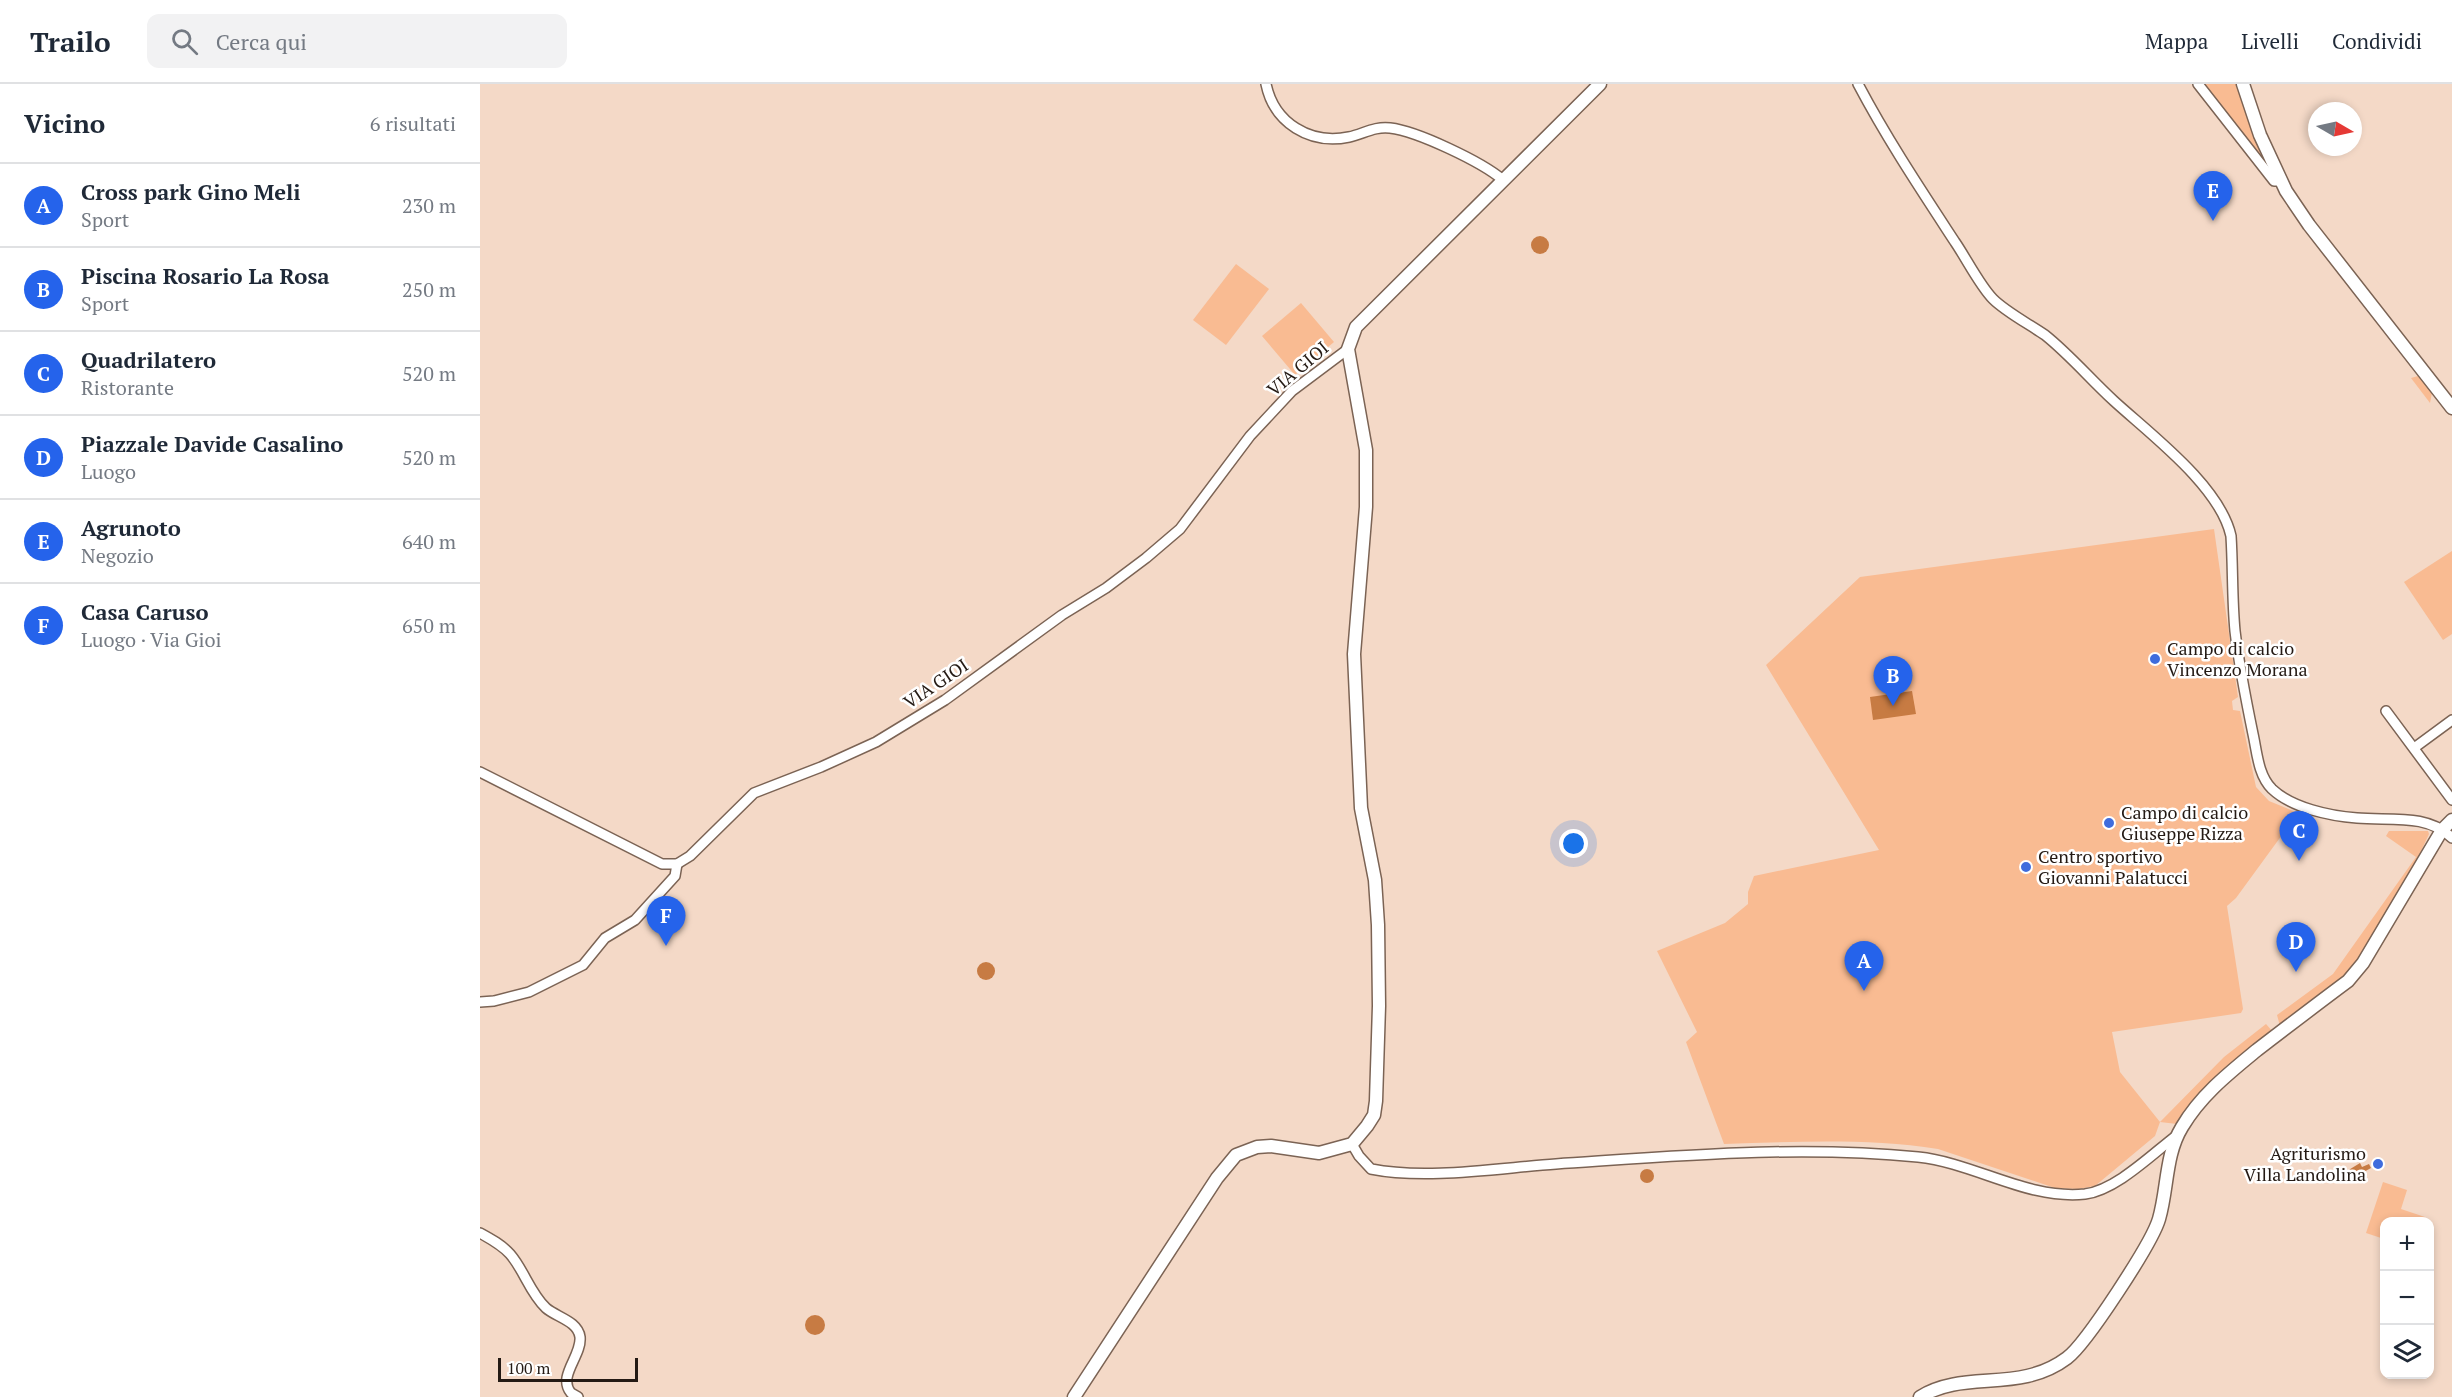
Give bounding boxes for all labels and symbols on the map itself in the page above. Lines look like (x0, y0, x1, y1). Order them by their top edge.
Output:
north arrow (2308, 102, 2362, 156)
pin: E (2194, 172, 2232, 221)
street label: VIA GIOI (1262, 335, 1333, 401)
place label: Campo di calcio Vincenzo Morana (2167, 636, 2307, 681)
marker: Campo di calcio Vincenzo Morana (2148, 652, 2162, 666)
street label: VIA GIOI (898, 653, 973, 714)
pin: B (1874, 656, 1912, 706)
place label: Campo di calcio Giuseppe Rizza (2121, 800, 2248, 845)
pin: C (2280, 812, 2318, 861)
marker: Campo di calcio Giuseppe Rizza (2102, 816, 2116, 830)
your location (1559, 829, 1588, 858)
place label: Centro sportivo Giovanni Palatucci (2038, 844, 2188, 889)
marker: Centro sportivo Giovanni Palatucci (2019, 860, 2033, 874)
pin: F (646, 896, 686, 946)
pin: D (2276, 922, 2316, 972)
pin: A (1844, 942, 1884, 991)
place label: Agriturismo Villa Landolina (2244, 1141, 2366, 1186)
marker: Agriturismo Villa Landolina (2371, 1157, 2385, 1171)
scale bar (498, 1355, 638, 1382)

